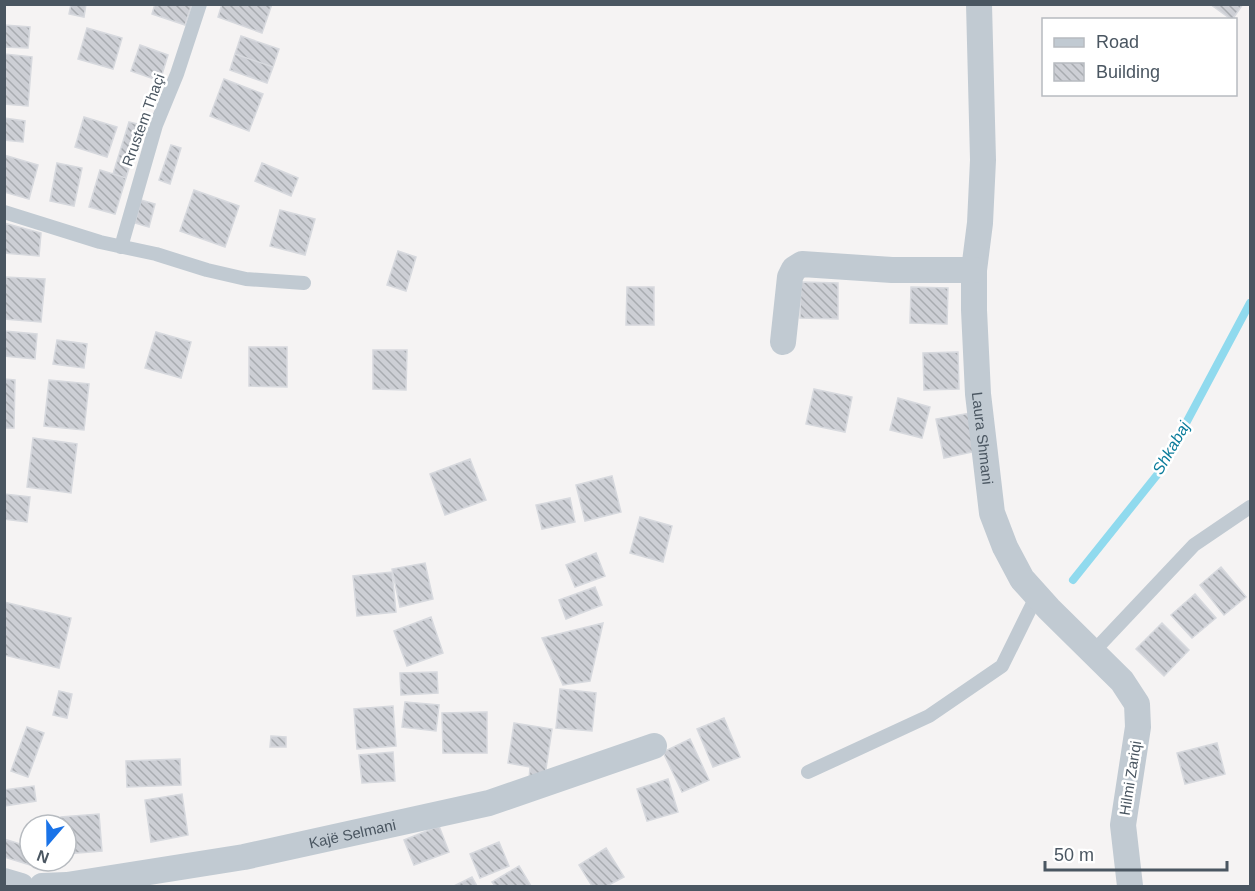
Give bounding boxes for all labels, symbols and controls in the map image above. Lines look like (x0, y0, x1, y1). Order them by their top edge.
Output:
legend (1042, 18, 1237, 96)
text: Road (1096, 32, 1139, 52)
text: Building (1096, 62, 1160, 82)
street label: Rrustem Thaçi (118, 71, 168, 169)
street label: Laura Shmani (969, 391, 997, 485)
water label: Shkabaj (1149, 418, 1193, 477)
street label: Hilmi Zariqi (1116, 740, 1144, 816)
north arrow (18, 813, 78, 873)
street label: Kajë Selmani (307, 815, 397, 851)
scale bar (1045, 834, 1226, 872)
text: 50 m (1054, 845, 1094, 865)
text: N (35, 847, 51, 867)

